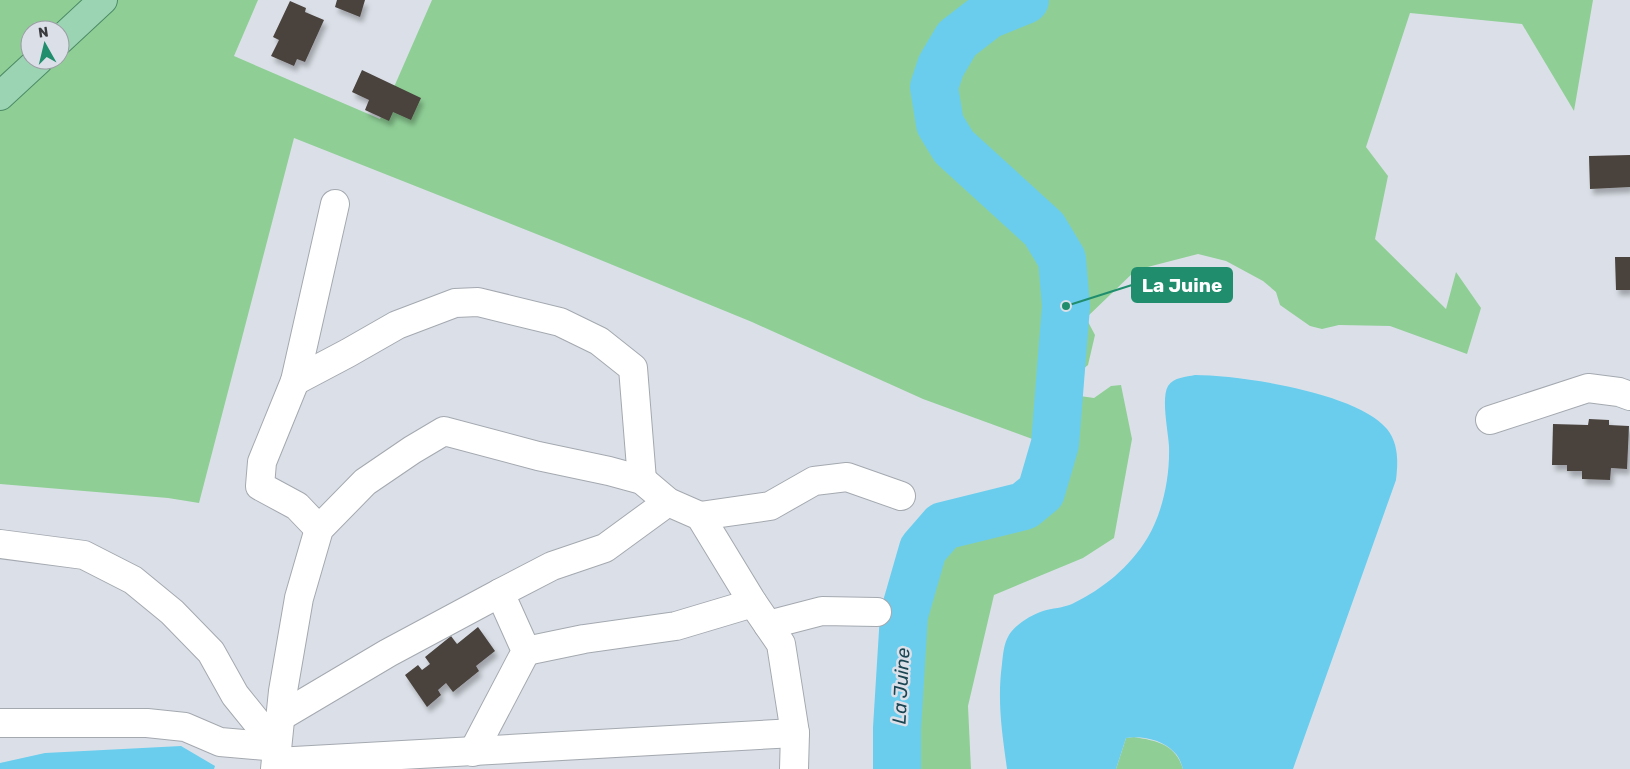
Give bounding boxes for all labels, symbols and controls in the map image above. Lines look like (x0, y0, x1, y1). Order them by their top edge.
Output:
north arrow (20, 20, 70, 70)
text: N (37, 24, 49, 42)
callout: La Juine (1132, 268, 1232, 302)
text: La Juine (1142, 274, 1222, 297)
water label: La Juine (888, 647, 915, 725)

